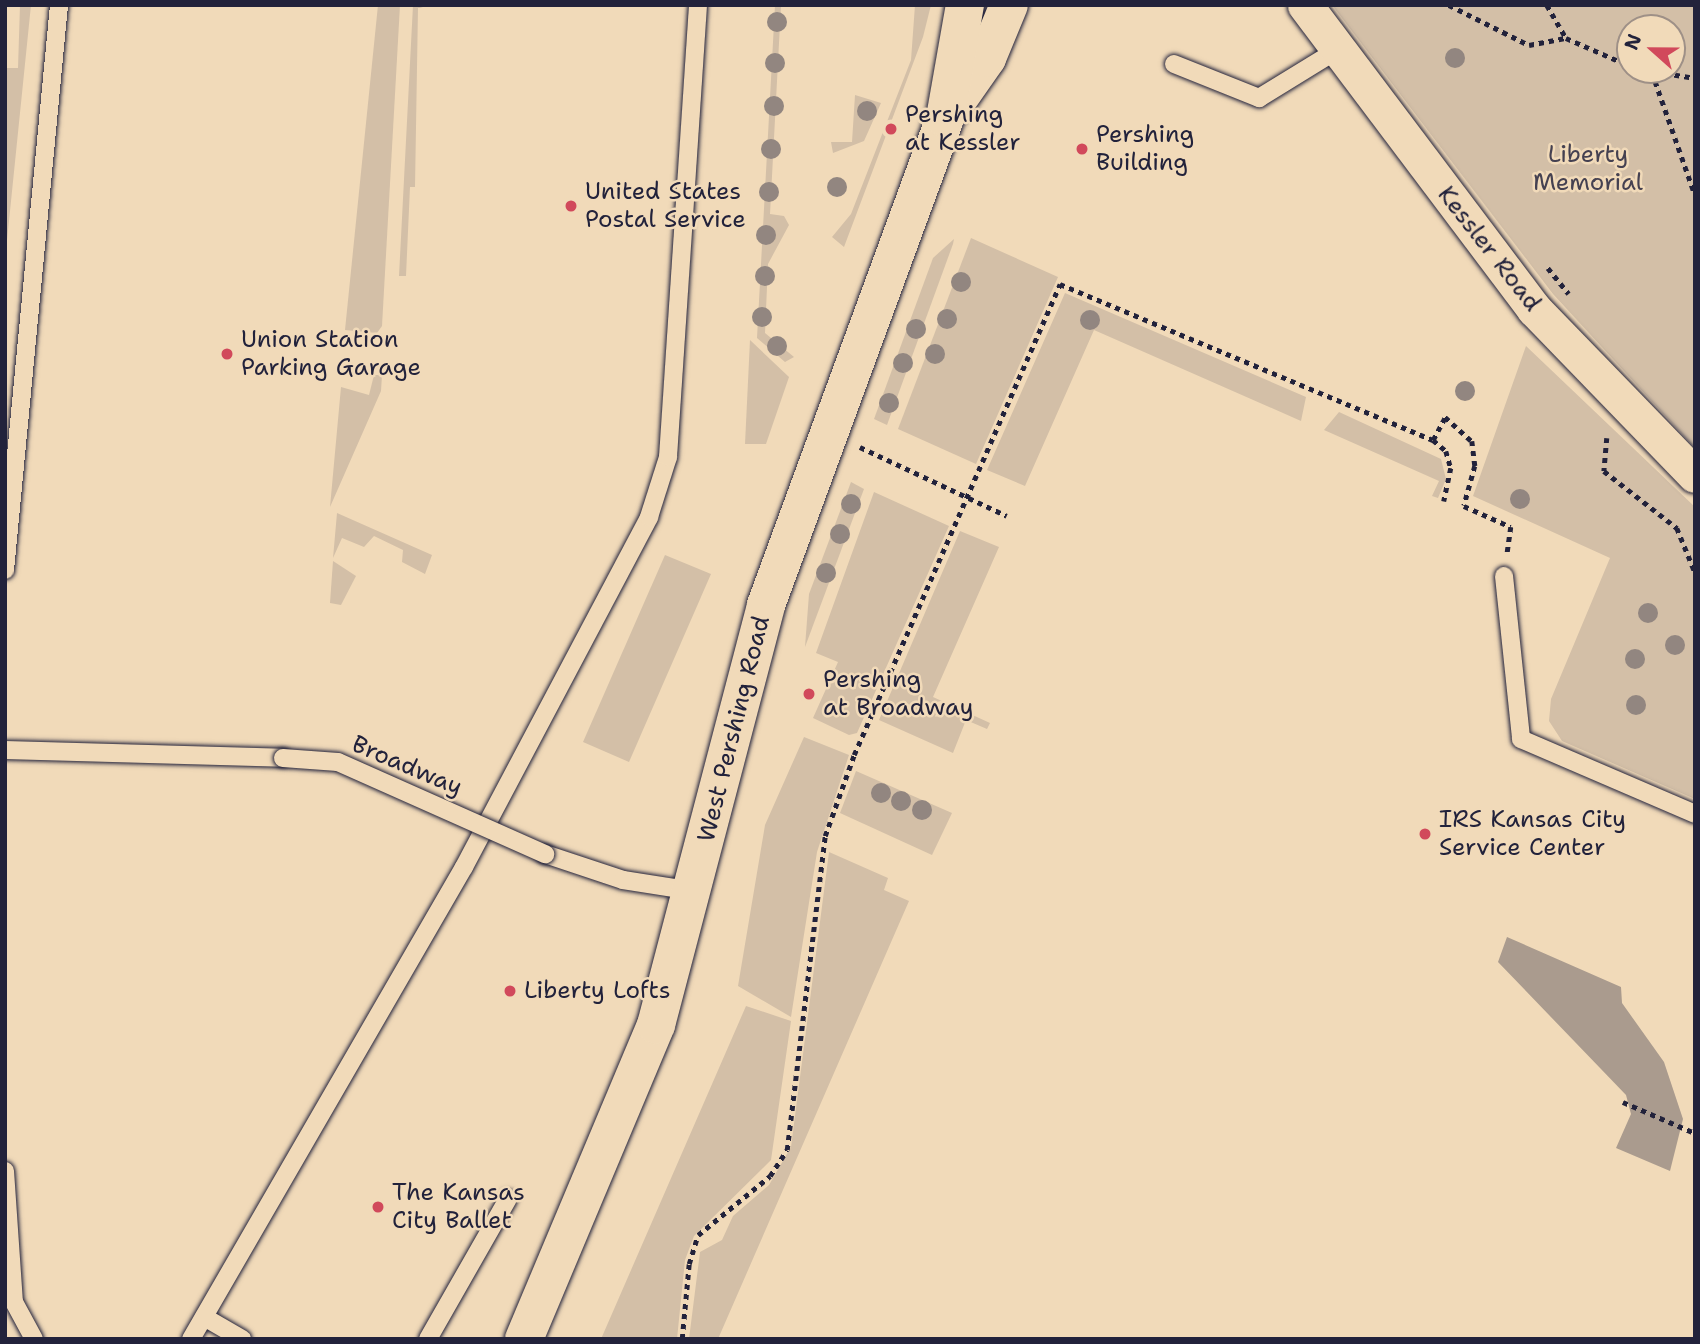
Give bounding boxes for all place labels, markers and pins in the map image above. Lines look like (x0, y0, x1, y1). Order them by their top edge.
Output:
place label: Pershing at Kessler (905, 101, 1021, 157)
marker: Pershing at Kessler (883, 121, 899, 137)
place label: Pershing Building (1096, 121, 1194, 177)
marker: Pershing Building (1074, 141, 1090, 157)
place label: United States Postal Service (585, 178, 746, 234)
marker: United States Postal Service (563, 198, 579, 214)
place label: Union Station Parking Garage (241, 326, 421, 382)
marker: Union Station Parking Garage (219, 346, 235, 362)
place label: Pershing at Broadway (823, 666, 973, 722)
marker: Pershing at Broadway (801, 686, 817, 702)
place label: IRS Kansas City Service Center (1439, 806, 1626, 862)
marker: IRS Kansas City Service Center (1417, 826, 1433, 842)
place label: Liberty Lofts (524, 977, 671, 1005)
marker: Liberty Lofts (502, 983, 518, 999)
place label: The Kansas City Ballet (392, 1179, 525, 1235)
marker: The Kansas City Ballet (370, 1199, 386, 1215)

